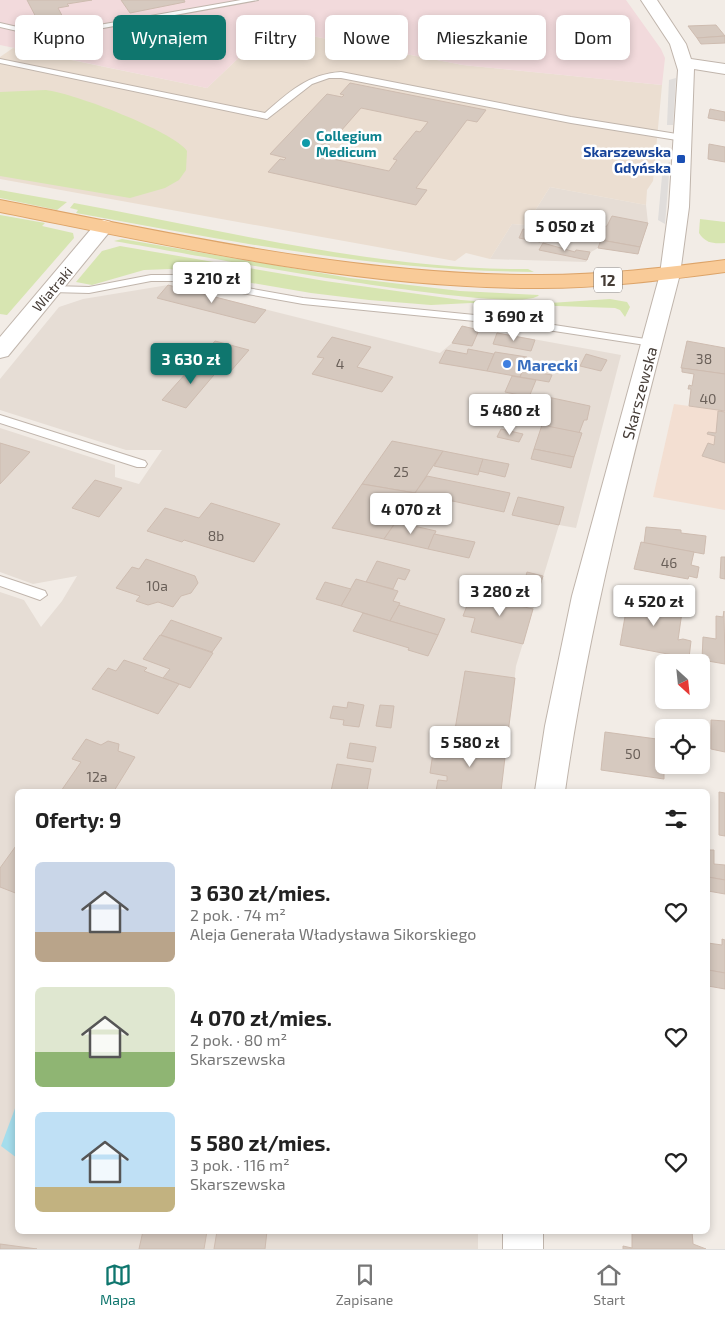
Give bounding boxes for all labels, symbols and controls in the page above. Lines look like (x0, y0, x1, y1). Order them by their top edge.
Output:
chip: Kupno (15, 15, 103, 60)
chip: Wynajem (113, 15, 226, 60)
chip: Filtry (236, 15, 315, 60)
chip: Nowe (325, 15, 408, 60)
chip: Mieszkanie (418, 15, 546, 60)
chip: Dom (556, 15, 630, 60)
place label: Collegium Medicum (316, 127, 382, 160)
marker: Collegium Medicum (300, 137, 312, 149)
place label: Skarszewska Gdyńska (583, 143, 671, 176)
marker: Skarszewska Gdyńska (675, 153, 687, 165)
pin: 5 050 zł (513, 210, 617, 252)
text: 5 050 zł (536, 216, 594, 235)
pin: 3 210 zł (160, 262, 264, 304)
street label: Wiatraki (28, 263, 76, 315)
text: 3 210 zł (184, 268, 240, 287)
road number: 12 (594, 268, 622, 292)
pin: 3 690 zł (462, 300, 566, 342)
text: 3 690 zł (484, 306, 544, 325)
pin: 3 630 zł (139, 342, 243, 385)
street label: Skarszewska (617, 344, 661, 442)
text: 3 630 zł (162, 349, 220, 368)
house number: 38 (696, 350, 712, 367)
house number: 4 (336, 355, 344, 372)
place label: Marecki (517, 355, 578, 374)
marker: Marecki (501, 358, 513, 370)
house number: 40 (699, 390, 717, 407)
pin: 5 480 zł (458, 394, 562, 436)
text: 5 480 zł (480, 400, 540, 419)
house number: 25 (393, 463, 409, 480)
pin: 4 070 zł (359, 492, 463, 535)
text: 4 070 zł (381, 499, 441, 518)
house number: 8b (208, 527, 224, 544)
house number: 46 (661, 554, 677, 571)
pin: 3 280 zł (448, 574, 552, 617)
house number: 10a (146, 577, 168, 594)
text: 3 280 zł (470, 581, 530, 600)
pin: 4 520 zł (602, 584, 706, 627)
text: 4 520 zł (624, 591, 684, 610)
north arrow (655, 654, 710, 709)
map controls (655, 654, 710, 774)
button: locate (655, 719, 710, 774)
pin: 5 580 zł (418, 726, 522, 768)
text: 5 580 zł (441, 732, 499, 751)
house number: 50 (625, 745, 641, 762)
house number: 12a (86, 768, 108, 785)
icon: filters (662, 805, 690, 833)
text: Oferty: 9 (35, 807, 121, 832)
text: 3 630 zł/mies. (190, 880, 330, 905)
icon: home (75, 882, 135, 942)
icon: heart (662, 898, 690, 926)
text: 2 pok. · 74 m² (190, 905, 286, 924)
text: Aleja Generała Władysława Sikorskiego (190, 924, 476, 943)
text: 4 070 zł/mies. (190, 1005, 332, 1030)
icon: home (75, 1007, 135, 1067)
icon: heart (662, 1023, 690, 1051)
text: 2 pok. · 80 m² (190, 1030, 287, 1049)
text: Skarszewska (190, 1049, 285, 1068)
text: 5 580 zł/mies. (190, 1130, 331, 1155)
icon: home (75, 1132, 135, 1192)
icon: heart (662, 1148, 690, 1176)
text: 3 pok. · 116 m² (190, 1155, 290, 1174)
text: Skarszewska (190, 1174, 285, 1193)
tab: Mapa (100, 1261, 136, 1308)
tab: Zapisane (336, 1261, 393, 1308)
tab: Start (593, 1261, 625, 1308)

